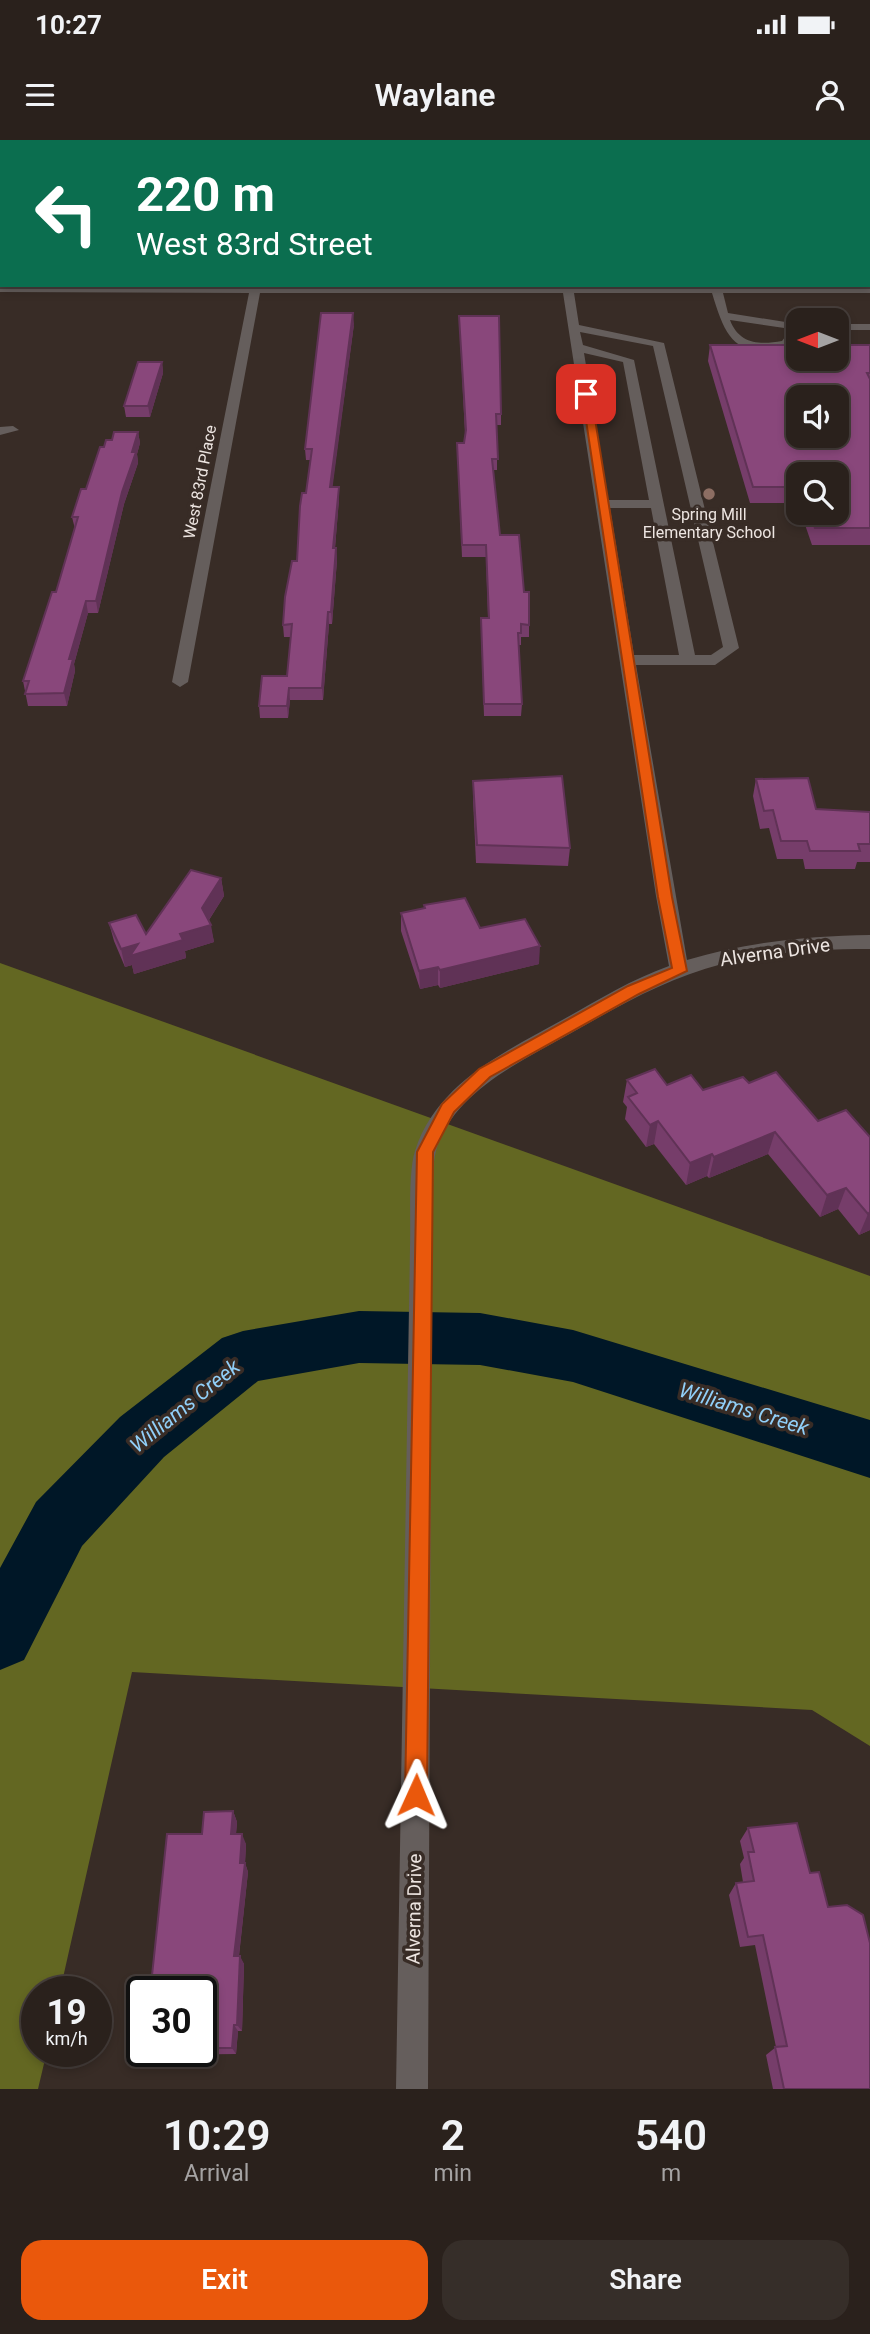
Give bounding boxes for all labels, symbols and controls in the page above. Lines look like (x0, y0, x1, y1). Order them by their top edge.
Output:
text: 10:27 (35, 10, 102, 40)
icon: menu (21, 76, 59, 114)
text: Waylane (374, 76, 496, 114)
icon: person (811, 76, 849, 114)
text: 220 m (136, 166, 275, 223)
icon: left (21, 168, 112, 259)
text: West 83rd Street (136, 225, 373, 263)
north arrow (786, 308, 849, 371)
map controls (786, 308, 849, 525)
pin (556, 364, 616, 424)
icon: arrive (567, 375, 605, 413)
button: sound (786, 385, 849, 448)
street label: West 83rd Place (180, 423, 220, 541)
button: search (786, 462, 849, 525)
marker: Spring Mill Elementary School (701, 486, 717, 502)
place label: Spring Mill Elementary School (643, 505, 775, 542)
street label: Alverna Drive (719, 933, 831, 971)
water label: Williams Creek (125, 1354, 245, 1458)
water label: Williams Creek (676, 1378, 812, 1440)
position arrow (379, 1758, 453, 1832)
street label: Alverna Drive (402, 1853, 426, 1965)
speed limit sign: 30 (126, 1976, 217, 2067)
text: 19 (46, 1992, 87, 2033)
text: km/h (45, 2028, 88, 2049)
text: 10:29 (163, 2111, 270, 2160)
text: 2 (441, 2111, 465, 2160)
text: 540 (635, 2111, 707, 2160)
text: Arrival (184, 2160, 249, 2187)
text: min (433, 2160, 472, 2187)
text: m (661, 2160, 681, 2187)
button: Exit (21, 2240, 428, 2320)
button: Share (442, 2240, 849, 2320)

